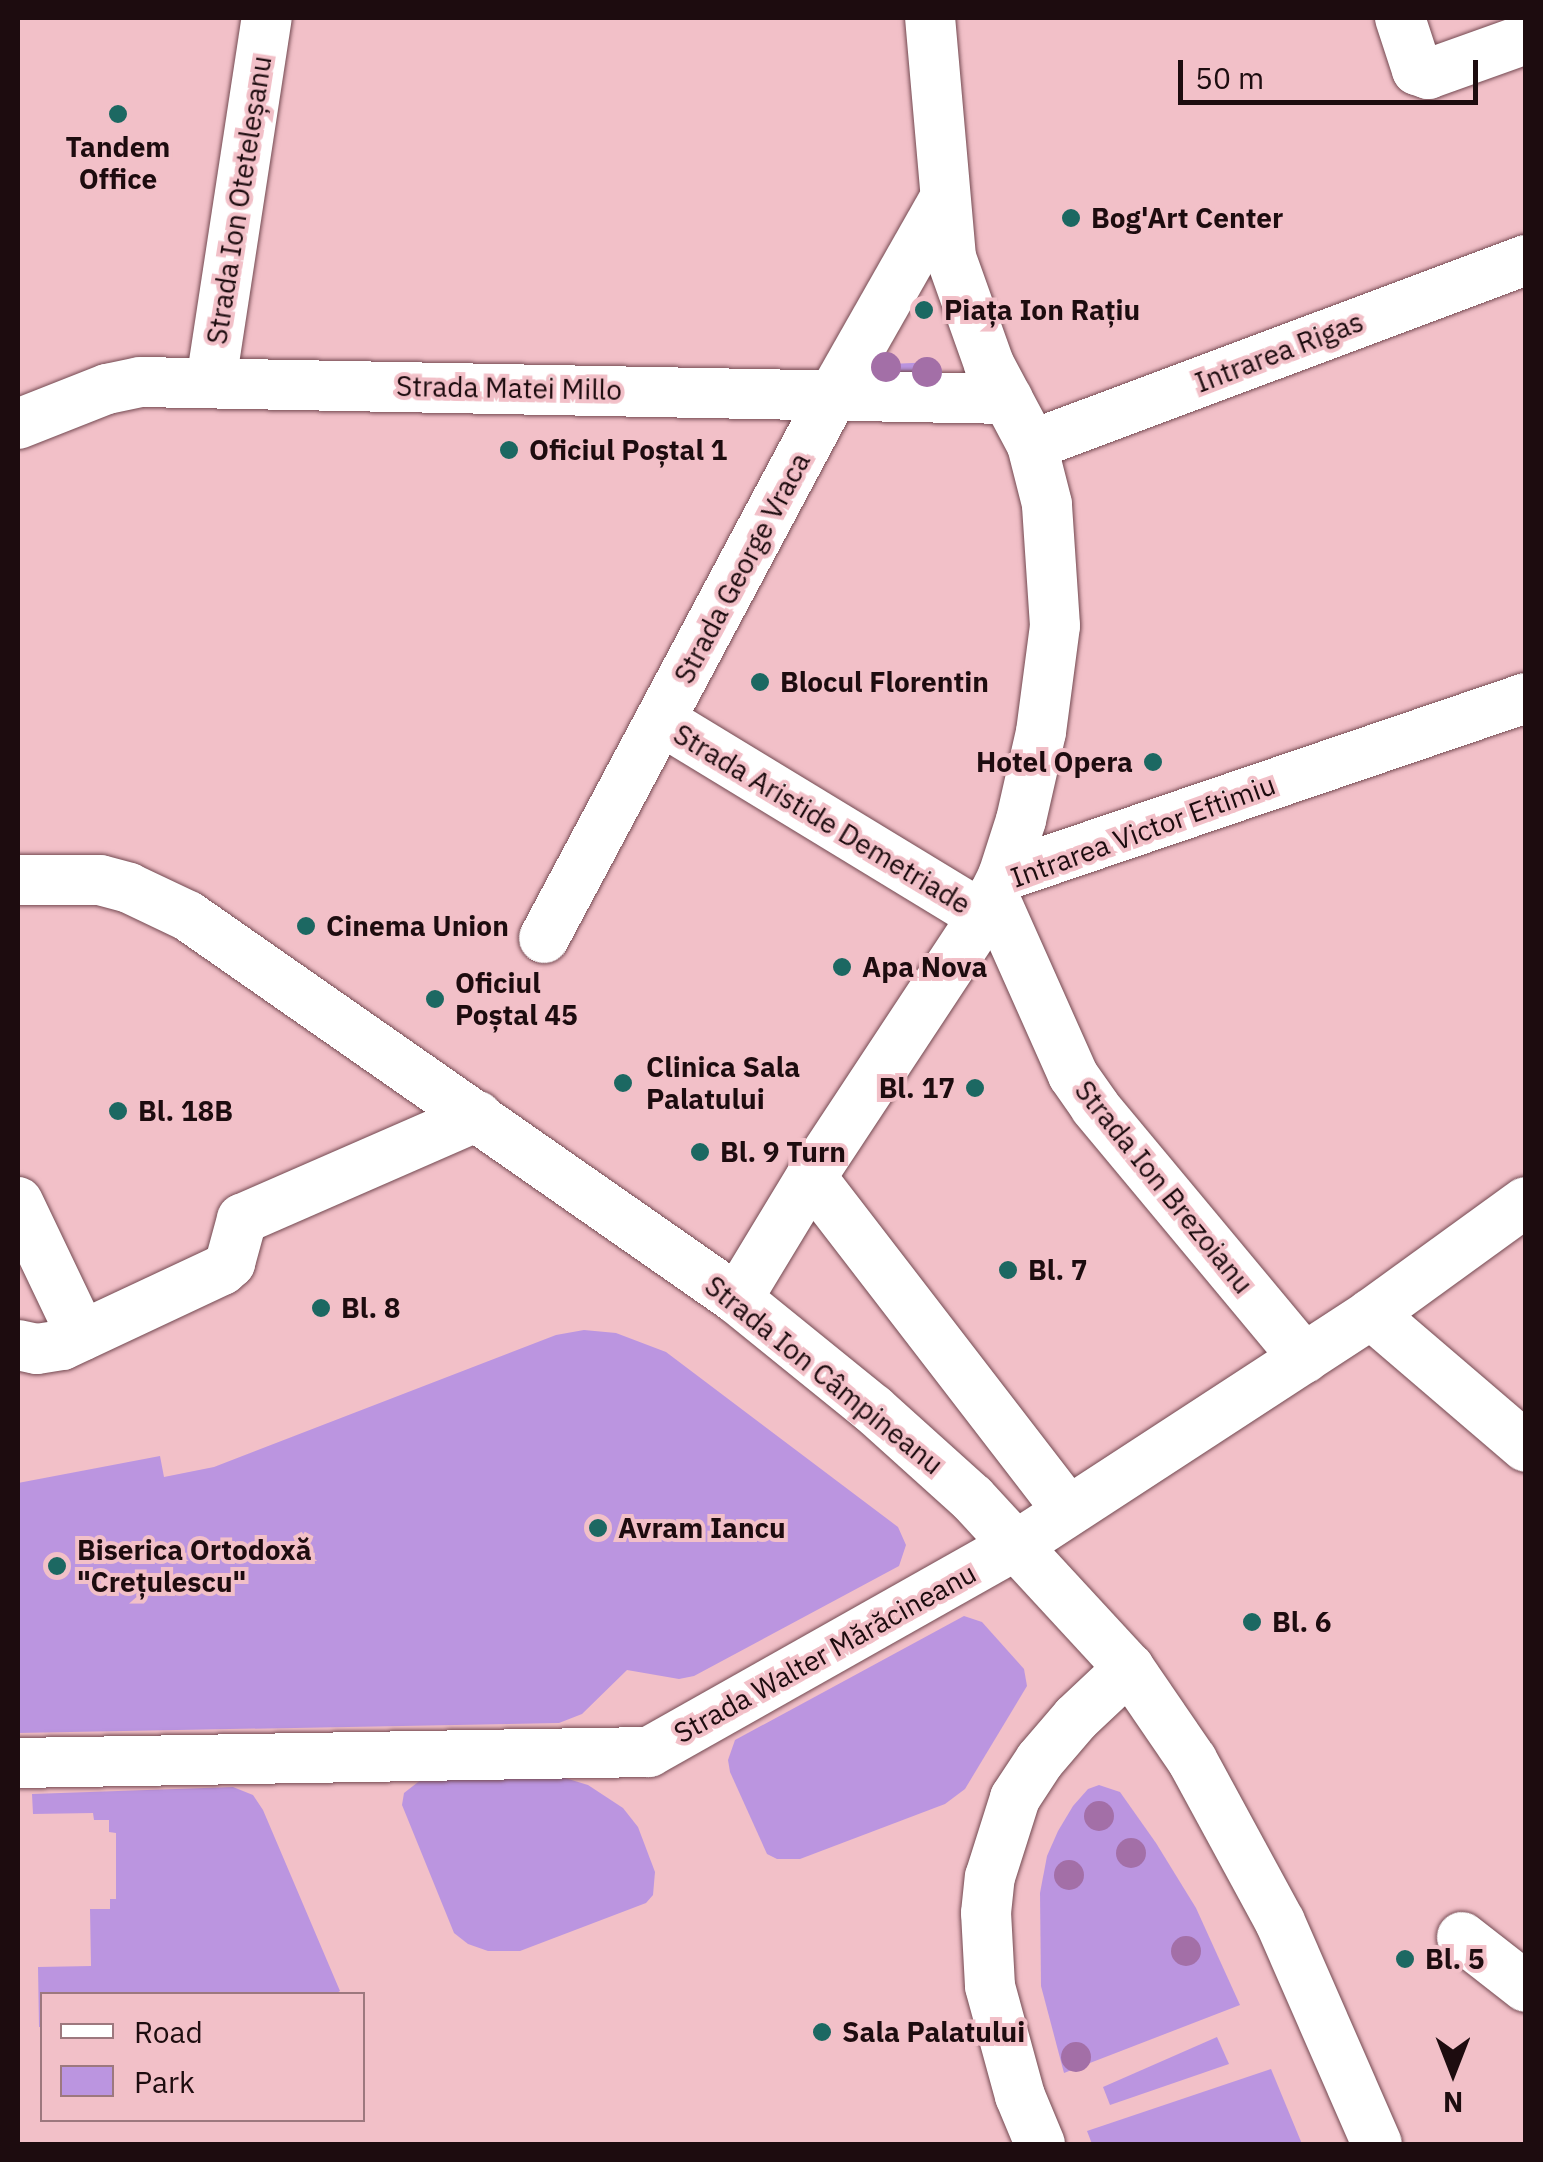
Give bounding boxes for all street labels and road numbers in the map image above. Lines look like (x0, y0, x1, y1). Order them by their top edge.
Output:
street label: Strada Ion Oteteleșanu (200, 53, 278, 347)
street label: Intrarea Rigas (1190, 305, 1368, 399)
street label: Strada Matei Millo (396, 369, 622, 407)
street label: Strada George Vraca (667, 447, 817, 689)
street label: Strada Aristide Demetriade (667, 717, 977, 921)
street label: Intrarea Victor Eftimiu (1006, 767, 1280, 895)
street label: Strada Ion Brezoianu (1068, 1074, 1260, 1300)
street label: Strada Ion Câmpineanu (698, 1269, 950, 1481)
street label: Strada Walter Mărăcineanu (668, 1556, 982, 1750)

